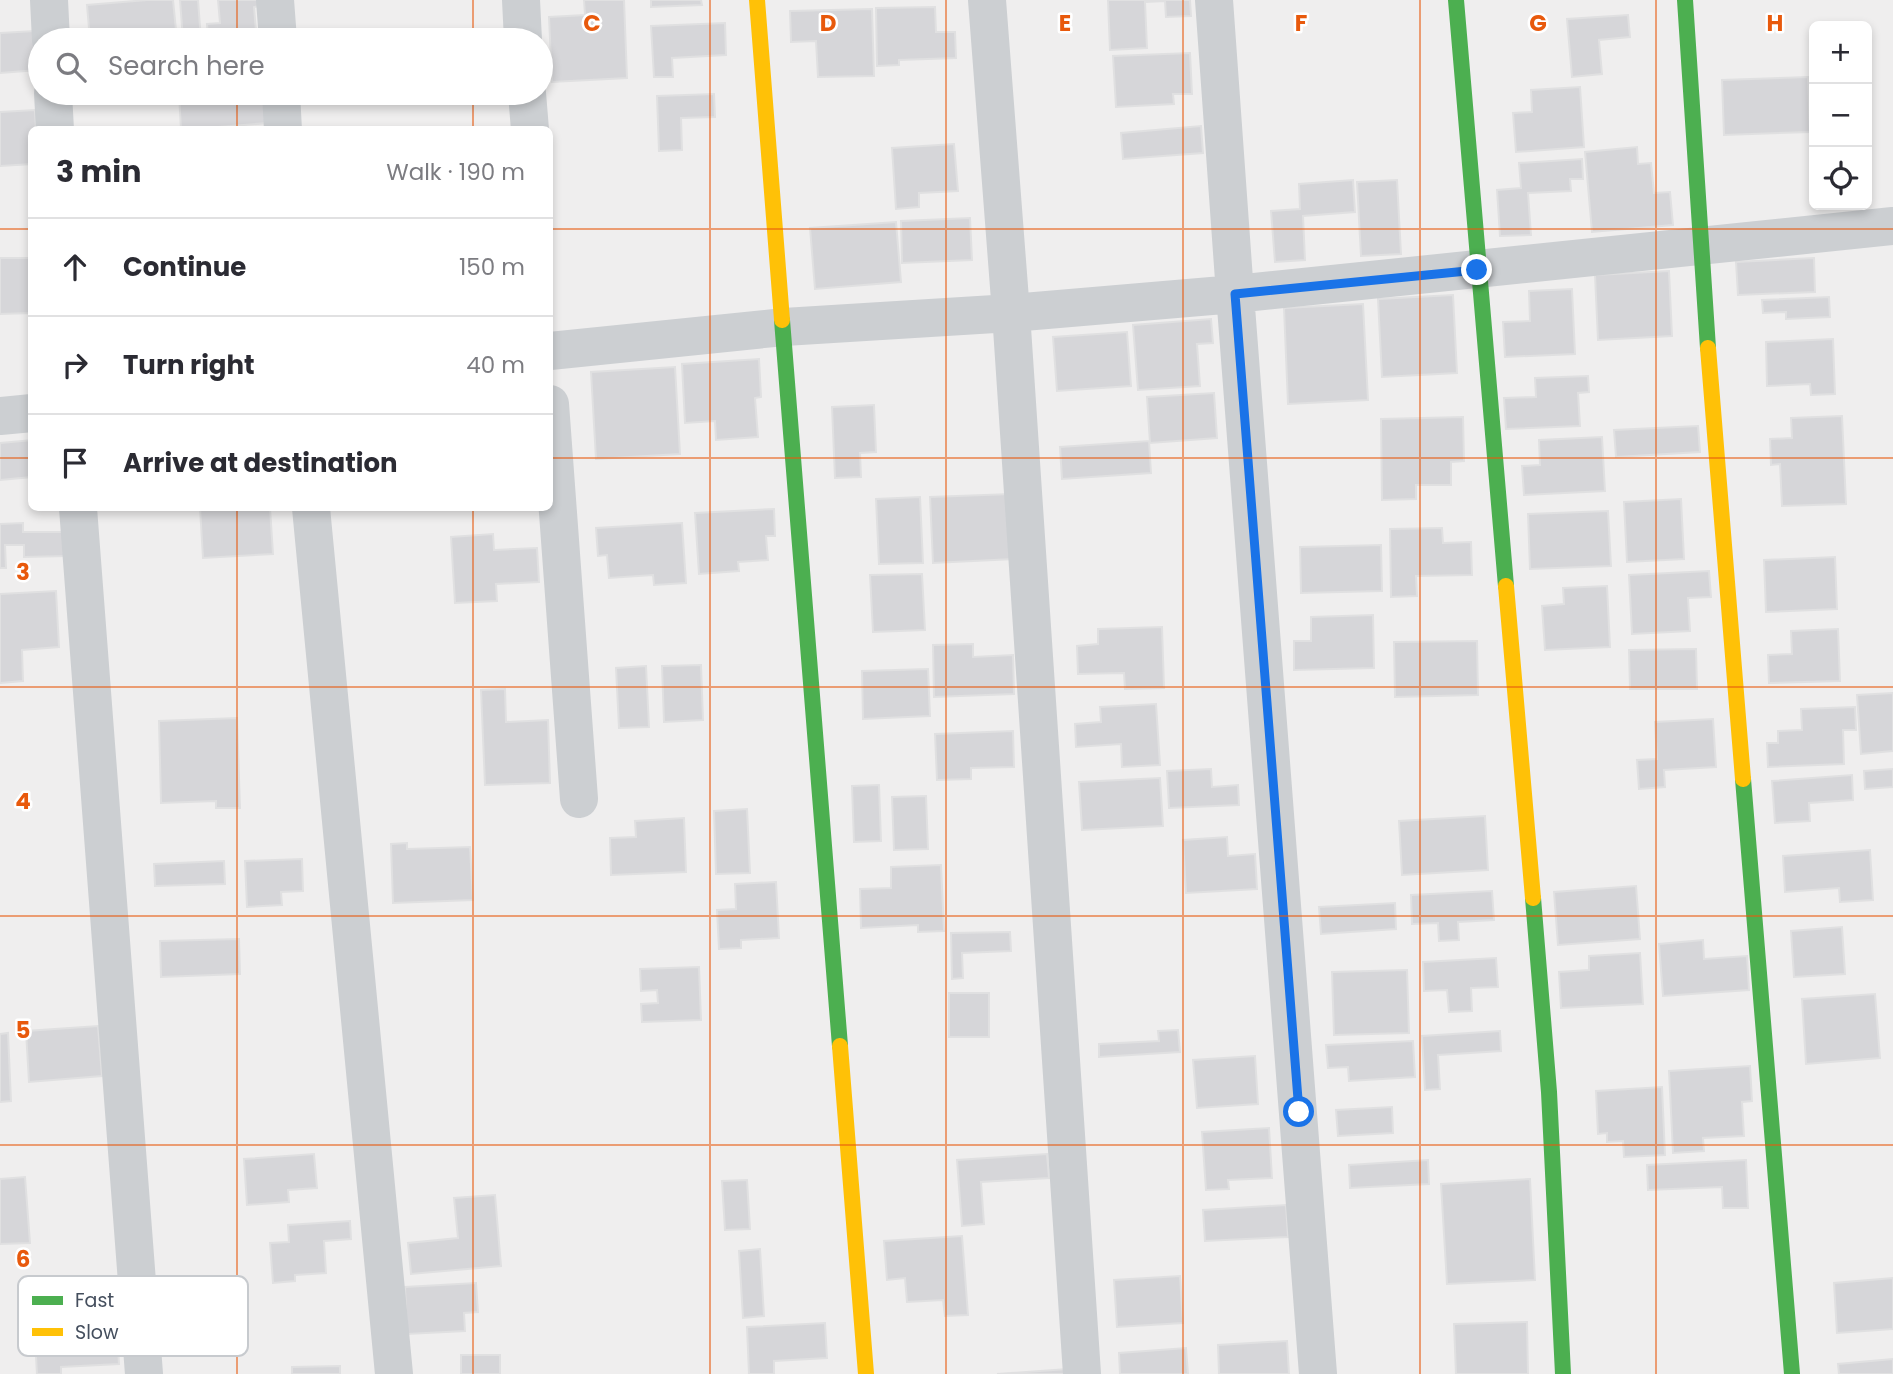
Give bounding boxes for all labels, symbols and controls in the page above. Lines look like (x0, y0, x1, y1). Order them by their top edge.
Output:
text: C (583, 7, 601, 39)
text: D (820, 7, 836, 39)
text: E (1059, 7, 1071, 39)
text: F (1295, 7, 1307, 39)
text: G (1529, 7, 1547, 39)
text: H (1767, 7, 1783, 39)
map controls (1809, 21, 1872, 210)
button: + (1809, 21, 1872, 84)
search box (28, 28, 553, 105)
icon: search (52, 48, 90, 86)
text: Search here (108, 48, 265, 84)
button: − (1809, 84, 1872, 147)
button: locate (1809, 147, 1872, 210)
text: 3 min (56, 150, 141, 193)
text: Walk · 190 m (386, 156, 525, 188)
icon: ahead (56, 248, 94, 286)
text: Continue (123, 249, 246, 285)
text: 150 m (459, 251, 525, 283)
route end (1461, 254, 1492, 285)
icon: right (56, 346, 94, 384)
text: Turn right (123, 347, 255, 383)
text: 40 m (466, 349, 525, 381)
icon: arrive (56, 444, 94, 482)
text: Arrive at destination (123, 445, 398, 481)
text: 3 (16, 556, 30, 588)
text: 4 (15, 785, 31, 817)
text: 5 (16, 1014, 30, 1046)
route start (1283, 1096, 1314, 1127)
text: 6 (16, 1243, 30, 1275)
legend (18, 1276, 248, 1356)
text: Fast (75, 1287, 114, 1314)
text: Slow (75, 1319, 119, 1346)

